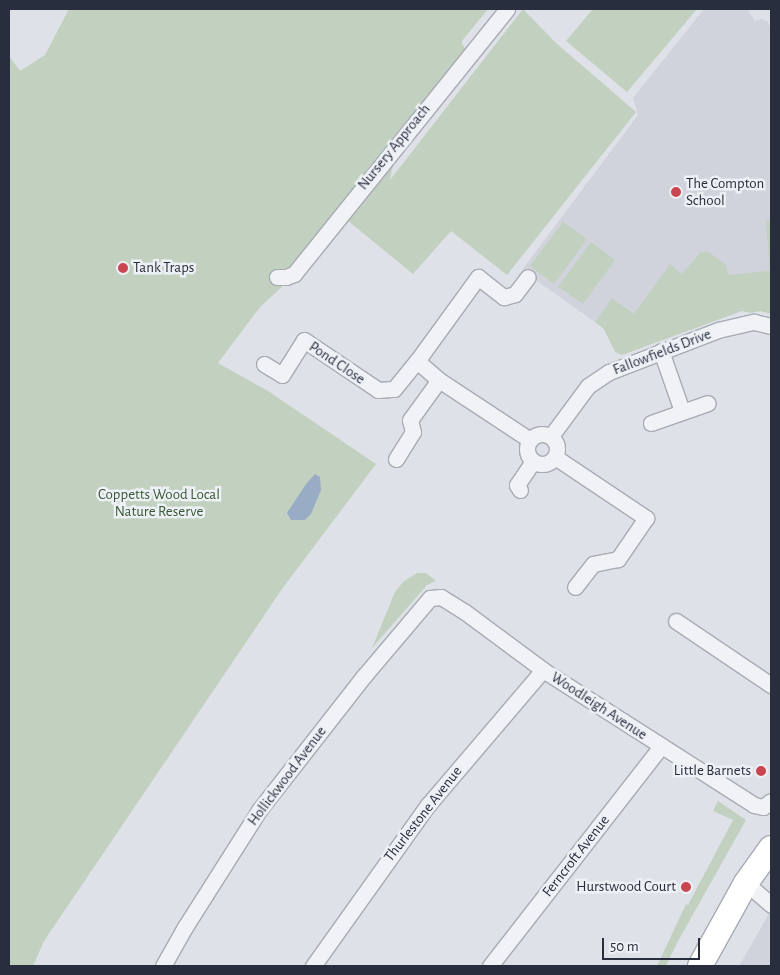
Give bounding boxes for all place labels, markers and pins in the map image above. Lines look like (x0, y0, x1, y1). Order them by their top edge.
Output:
place label: The Compton School (686, 174, 764, 209)
marker: The Compton School (670, 186, 682, 198)
place label: Tank Traps (133, 259, 194, 277)
marker: Tank Traps (117, 262, 129, 274)
place label: Little Barnets (674, 762, 751, 780)
marker: Little Barnets (755, 765, 767, 777)
place label: Hurstwood Court (576, 878, 676, 896)
marker: Hurstwood Court (680, 881, 692, 893)

